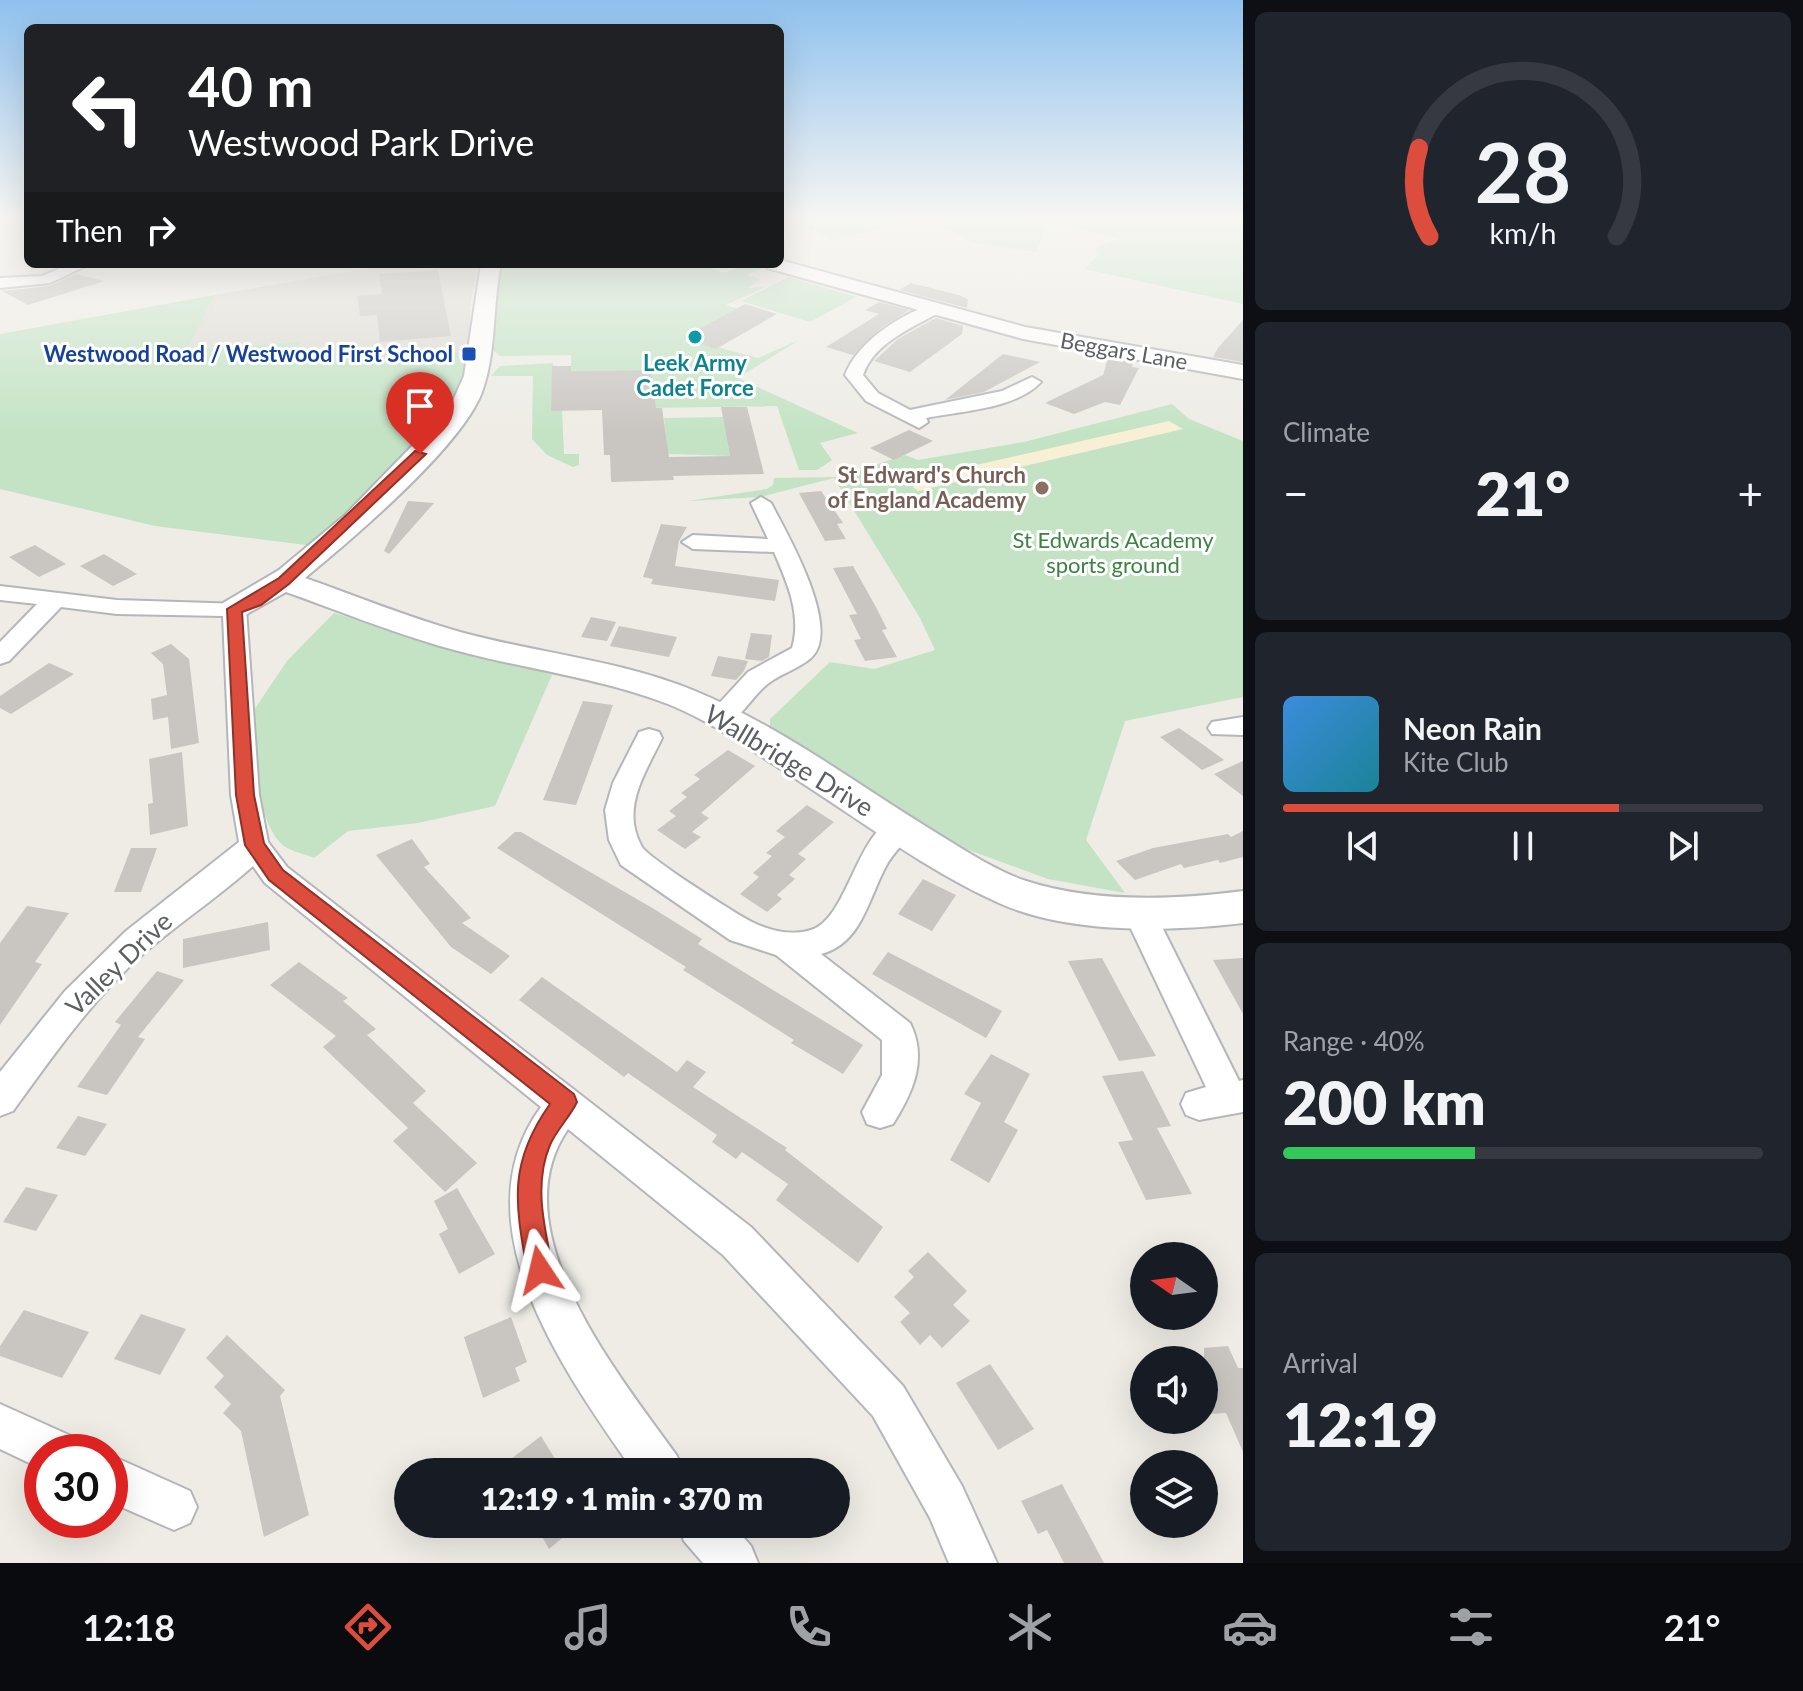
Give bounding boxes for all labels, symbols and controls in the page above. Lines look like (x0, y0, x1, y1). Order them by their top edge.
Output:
text: 40 m (188, 52, 313, 119)
icon: left (56, 56, 160, 160)
text: Westwood Park Drive (188, 120, 534, 164)
text: 28 (1475, 121, 1571, 221)
icon: right (139, 208, 183, 252)
text: Then (56, 212, 123, 248)
text: km/h (1490, 216, 1556, 250)
street label: Beggars Lane (1058, 326, 1190, 375)
marker: Leek Army Cadet Force (686, 328, 704, 346)
place label: Westwood Road / Westwood First School (43, 340, 453, 367)
marker: Westwood Road / Westwood First School (460, 345, 478, 363)
place label: Leek Army Cadet Force (636, 349, 754, 401)
pin (386, 372, 454, 454)
icon: arrive (398, 384, 442, 428)
text: Climate (1283, 416, 1370, 448)
text: 21° (1476, 457, 1570, 529)
place label: St Edward's Church of England Academy (828, 461, 1026, 513)
text: − (1283, 467, 1309, 519)
text: + (1737, 467, 1763, 519)
marker: St Edward's Church of England Academy (1033, 479, 1051, 497)
park label: St Edwards Academy sports ground (1012, 526, 1214, 578)
street label: Wallbridge Drive (699, 697, 880, 823)
text: Neon Rain (1403, 710, 1542, 746)
text: Kite Club (1403, 746, 1509, 778)
icon: previous (1341, 824, 1385, 868)
icon: pause (1501, 824, 1545, 868)
icon: next (1661, 824, 1705, 868)
street label: Valley Drive (58, 905, 178, 1022)
text: Range · 40% (1283, 1025, 1425, 1057)
text: 200 km (1283, 1066, 1486, 1138)
position arrow (498, 1228, 582, 1312)
north arrow (1130, 1242, 1218, 1330)
map controls (1130, 1242, 1218, 1538)
button: sound (1130, 1346, 1218, 1434)
text: Arrival (1283, 1347, 1358, 1379)
text: 12:19 (1283, 1388, 1438, 1460)
speed limit sign: 30 (24, 1434, 128, 1538)
button: layers (1130, 1450, 1218, 1538)
text: 12:19 · 1 min · 370 m (481, 1480, 763, 1516)
icon: directions (340, 1599, 396, 1655)
icon: music (560, 1599, 616, 1655)
icon: phone (781, 1599, 837, 1655)
icon: climate (1002, 1599, 1058, 1655)
icon: car (1222, 1599, 1278, 1655)
icon: filters (1443, 1599, 1499, 1655)
text: 12:18 (82, 1605, 175, 1649)
text: 21° (1664, 1605, 1721, 1649)

